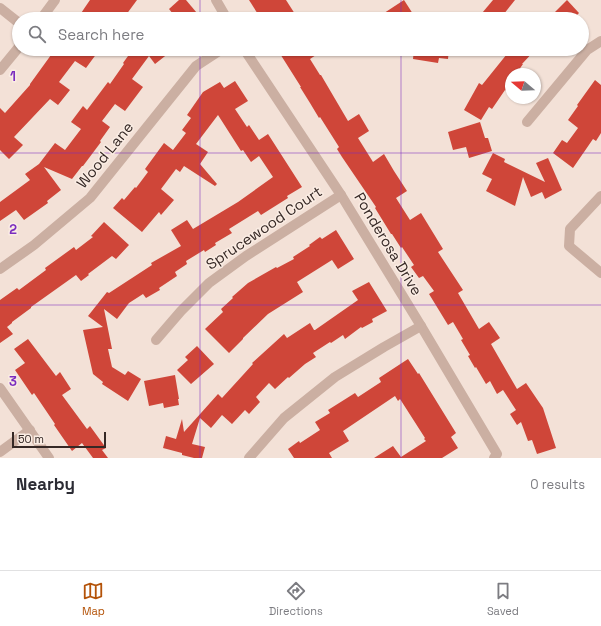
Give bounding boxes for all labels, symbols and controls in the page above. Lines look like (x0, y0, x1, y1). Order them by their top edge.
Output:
search box (12, 12, 589, 56)
icon: search (26, 23, 48, 45)
text: Search here (58, 25, 144, 44)
text: 1 (10, 68, 16, 85)
north arrow (505, 68, 541, 104)
street label: Wood Lane (72, 118, 137, 192)
street label: Sprucewood Court (202, 182, 325, 273)
street label: Ponderosa Drive (350, 189, 427, 299)
text: 2 (9, 221, 17, 238)
text: 3 (9, 373, 17, 390)
scale bar (12, 430, 106, 449)
text: 50 m (18, 432, 44, 446)
text: Nearby (16, 473, 75, 495)
text: 0 results (530, 476, 585, 493)
tab: Map (82, 580, 105, 618)
tab: Directions (269, 580, 323, 618)
tab: Saved (487, 580, 519, 618)

